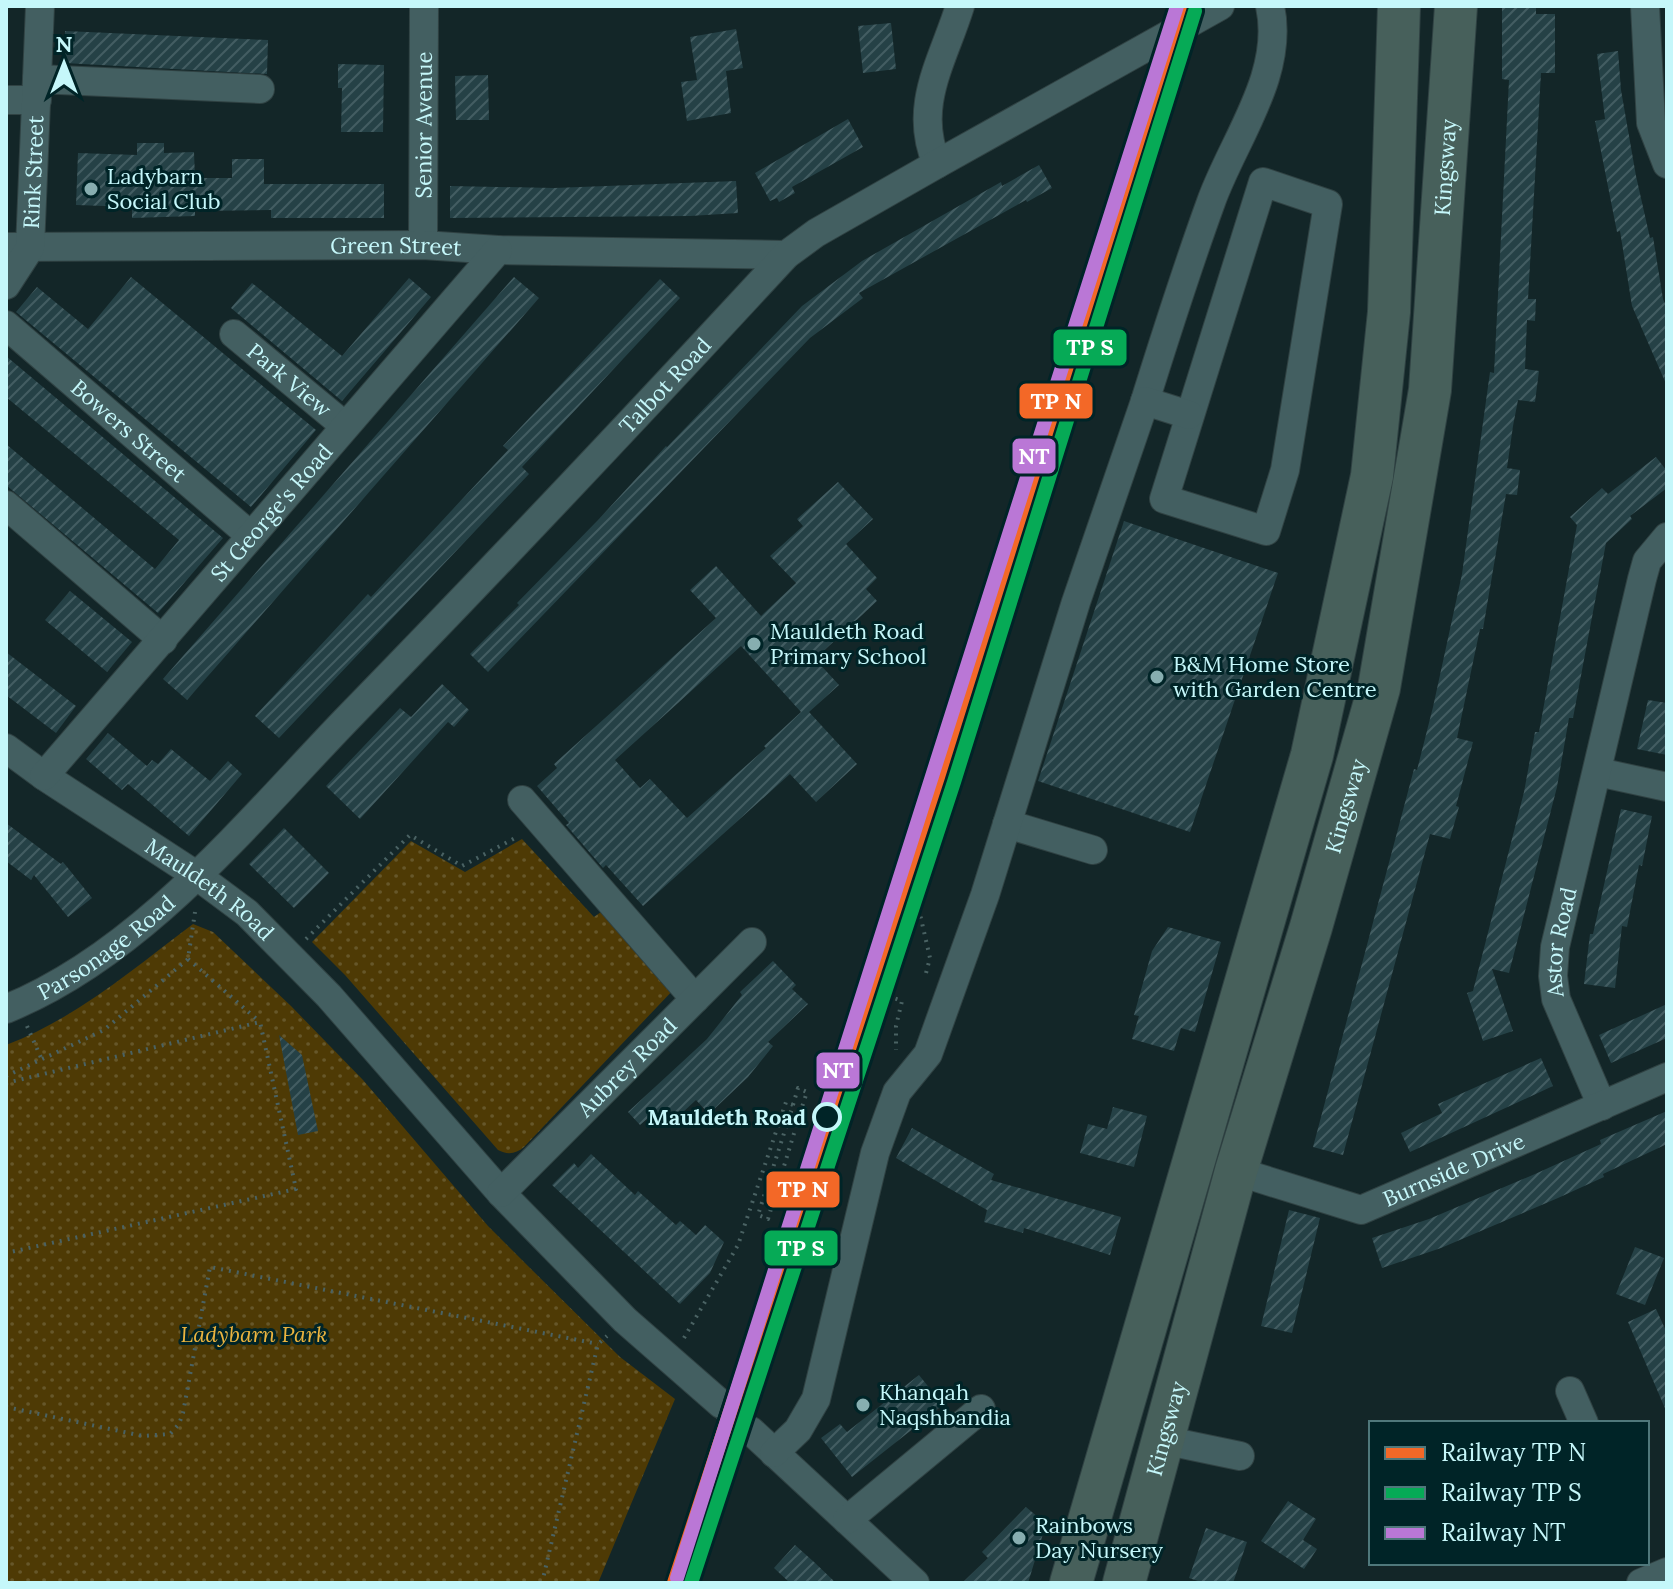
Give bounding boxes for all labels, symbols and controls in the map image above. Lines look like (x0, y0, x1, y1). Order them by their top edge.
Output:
north arrow (24, 24, 104, 104)
text: N (55, 30, 73, 58)
street label: Senior Avenue (409, 51, 438, 199)
street label: Rink Street (17, 114, 49, 229)
street label: Kingsway (1428, 118, 1462, 217)
place label: Ladybarn Social Club (107, 162, 221, 215)
marker: Ladybarn Social Club (82, 180, 100, 198)
street label: Green Street (330, 231, 463, 262)
line badge: TP S (1052, 328, 1128, 367)
street label: Talbot Road (613, 331, 717, 439)
text: TP S (1066, 333, 1114, 361)
street label: Park View (241, 337, 338, 423)
street label: Bowers Street (65, 373, 193, 488)
line badge: TP N (1018, 382, 1094, 420)
text: TP N (1030, 387, 1082, 415)
line badge: NT (1011, 437, 1057, 475)
street label: St George's Road (204, 438, 338, 587)
text: NT (1018, 442, 1050, 470)
place label: Mauldeth Road Primary School (770, 617, 926, 670)
marker: Mauldeth Road Primary School (745, 635, 763, 653)
place label: B&M Home Store with Garden Centre (1173, 650, 1377, 703)
marker: B&M Home Store with Garden Centre (1148, 668, 1166, 686)
street label: Kingsway (1319, 755, 1372, 857)
street label: Mauldeth Road (140, 832, 280, 946)
street label: Astor Road (1539, 884, 1583, 1000)
street label: Parsonage Road (33, 889, 181, 1006)
street label: Aubrey Road (571, 1011, 683, 1123)
line badge: NT (815, 1051, 861, 1090)
text: NT (822, 1056, 854, 1084)
place label: Mauldeth Road (647, 1103, 806, 1131)
marker: Mauldeth Road (813, 1103, 841, 1131)
street label: Burnside Drive (1378, 1127, 1529, 1213)
line badge: TP N (765, 1170, 841, 1209)
text: TP N (777, 1175, 829, 1203)
line badge: TP S (763, 1229, 839, 1267)
text: TP S (777, 1234, 825, 1262)
park label: Ladybarn Park (180, 1320, 328, 1348)
place label: Khanqah Naqshbandia (879, 1378, 1011, 1431)
street label: Kingsway (1140, 1378, 1192, 1479)
marker: Khanqah Naqshbandia (854, 1396, 872, 1414)
legend (1369, 1421, 1649, 1565)
text: Railway TP N (1441, 1437, 1586, 1468)
text: Railway TP S (1441, 1477, 1582, 1508)
place label: Rainbows Day Nursery (1035, 1511, 1163, 1564)
text: Railway NT (1441, 1517, 1565, 1548)
marker: Rainbows Day Nursery (1010, 1529, 1028, 1547)

